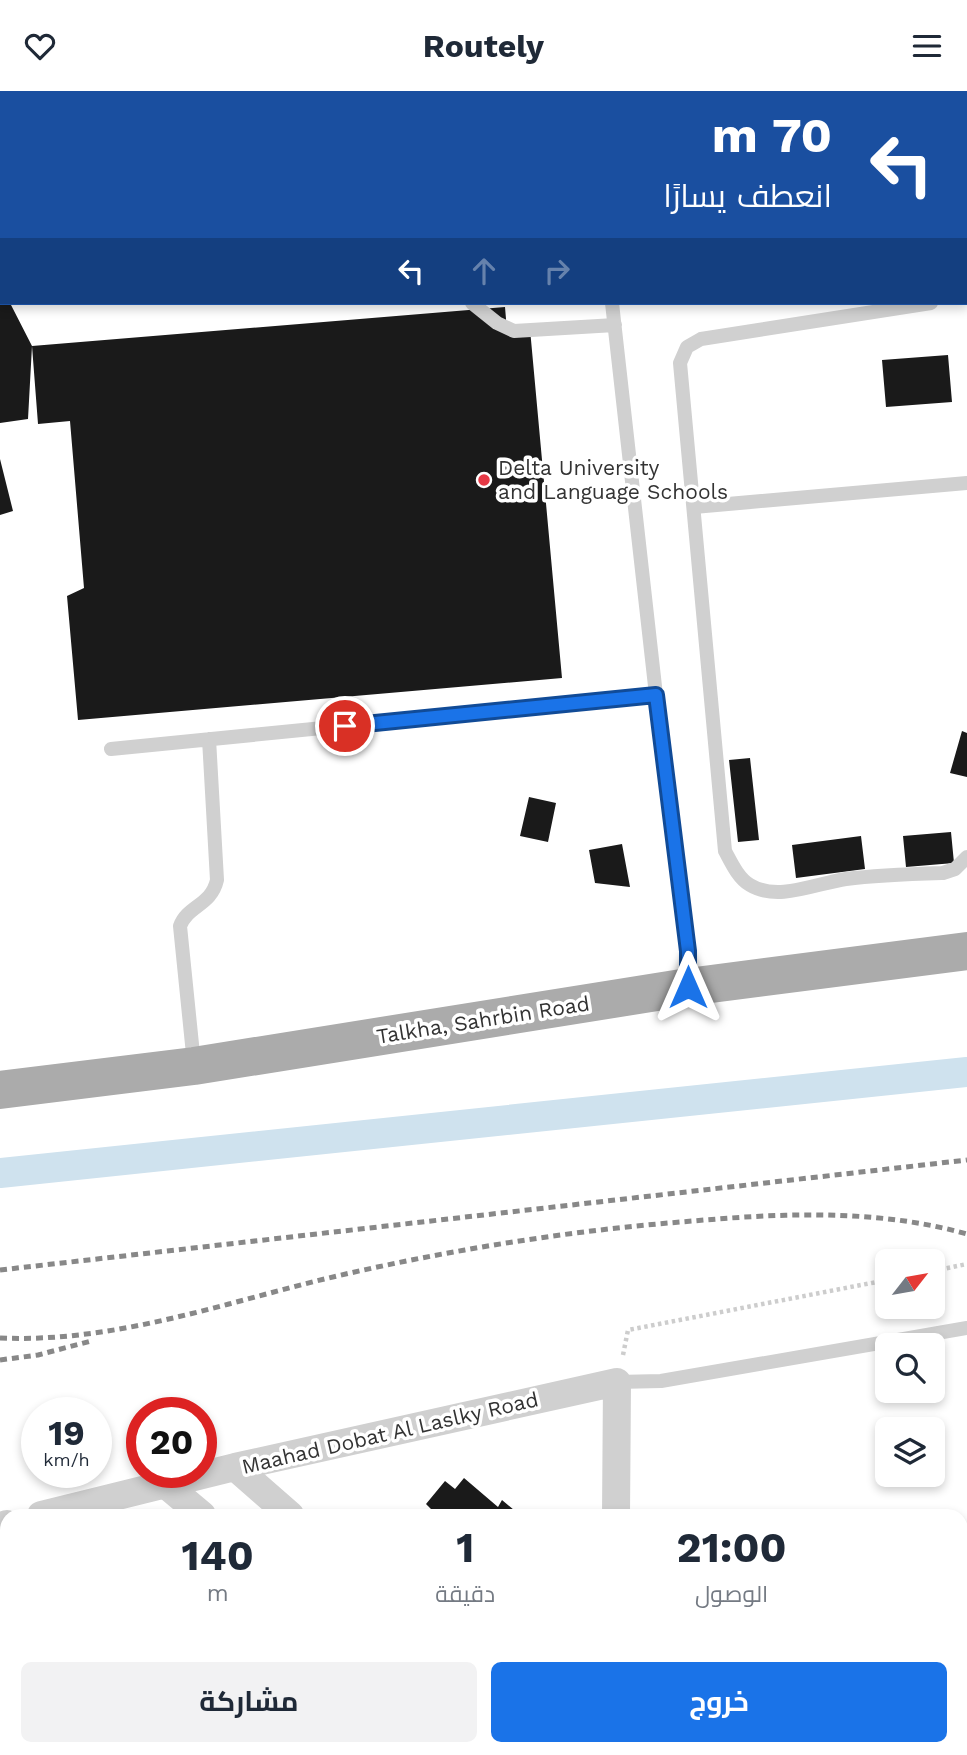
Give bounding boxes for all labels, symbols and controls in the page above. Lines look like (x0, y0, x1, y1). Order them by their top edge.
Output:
icon: heart (21, 27, 59, 65)
text: Routely (423, 27, 544, 65)
icon: menu (908, 27, 946, 65)
text: 70 m (712, 106, 832, 164)
icon: left (856, 119, 947, 210)
text: انعطف يسارًا (663, 177, 832, 215)
icon: left (392, 252, 430, 290)
icon: ahead (465, 252, 503, 290)
icon: right (538, 252, 576, 290)
place label: Delta University and Language Schools (498, 455, 728, 504)
marker: Delta University and Language Schools (476, 472, 492, 488)
pin (315, 696, 375, 756)
icon: arrive (326, 707, 364, 745)
position arrow (651, 950, 725, 1024)
street label: Talkha, Sahrbin Road (375, 990, 591, 1049)
north arrow (875, 1249, 945, 1319)
map controls (875, 1249, 945, 1487)
button: search (875, 1333, 945, 1403)
street label: Maahad Dobat Al Laslky Road (239, 1386, 541, 1479)
speed limit sign: 20 (126, 1397, 217, 1488)
text: 19 (48, 1412, 85, 1454)
button: layers (875, 1417, 945, 1487)
text: km/h (43, 1449, 90, 1470)
text: 1 (456, 1523, 474, 1572)
text: 21:00 (677, 1523, 787, 1572)
text: 140 (182, 1531, 254, 1580)
text: m (207, 1580, 229, 1607)
text: دقيقة (435, 1581, 495, 1608)
text: الوصول (695, 1581, 768, 1608)
button: مشاركة (21, 1662, 477, 1742)
button: خروج (491, 1662, 947, 1742)

